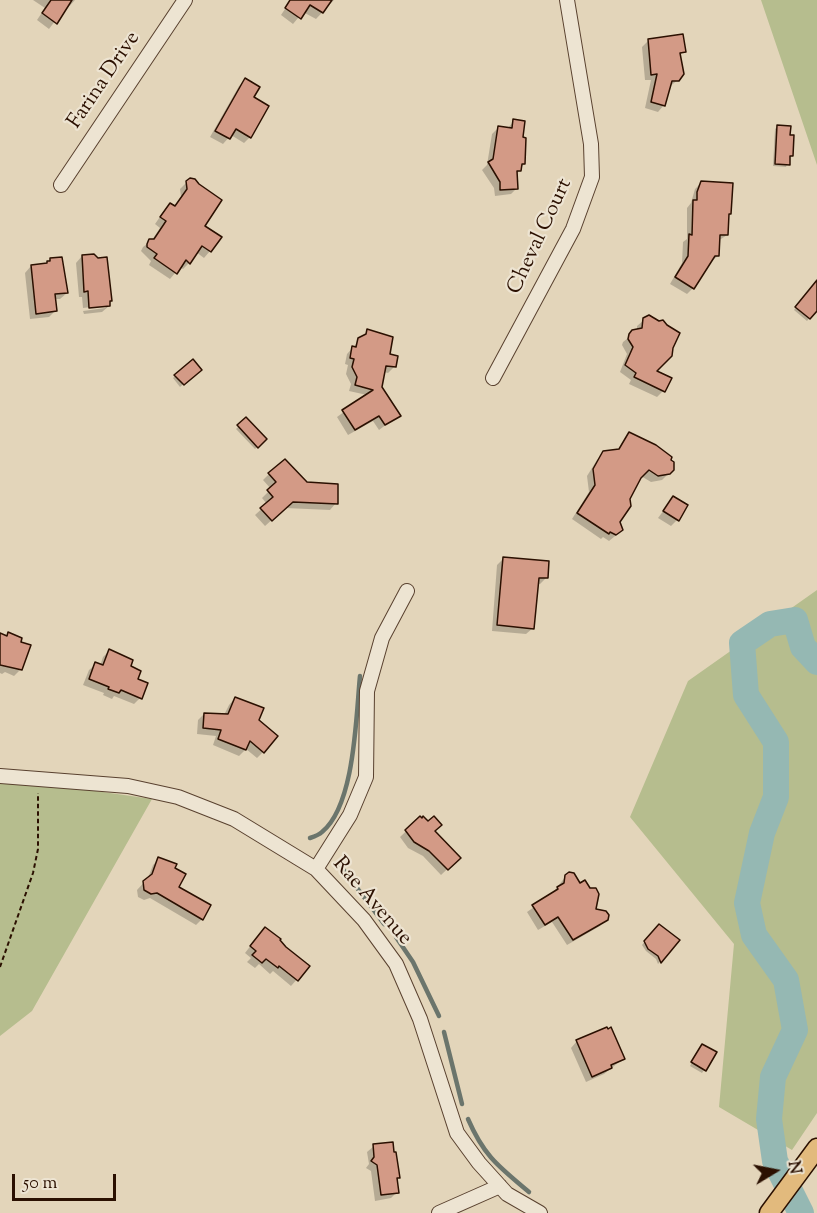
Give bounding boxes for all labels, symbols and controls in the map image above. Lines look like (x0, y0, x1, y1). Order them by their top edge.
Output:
street label: Farina Drive (63, 28, 147, 134)
street label: Cheval Court (503, 175, 579, 299)
street label: Rae Avenue (326, 853, 416, 951)
north arrow (745, 1141, 805, 1201)
text: N (781, 1159, 806, 1176)
scale bar (15, 1162, 118, 1200)
text: 50 m (23, 1171, 57, 1197)

